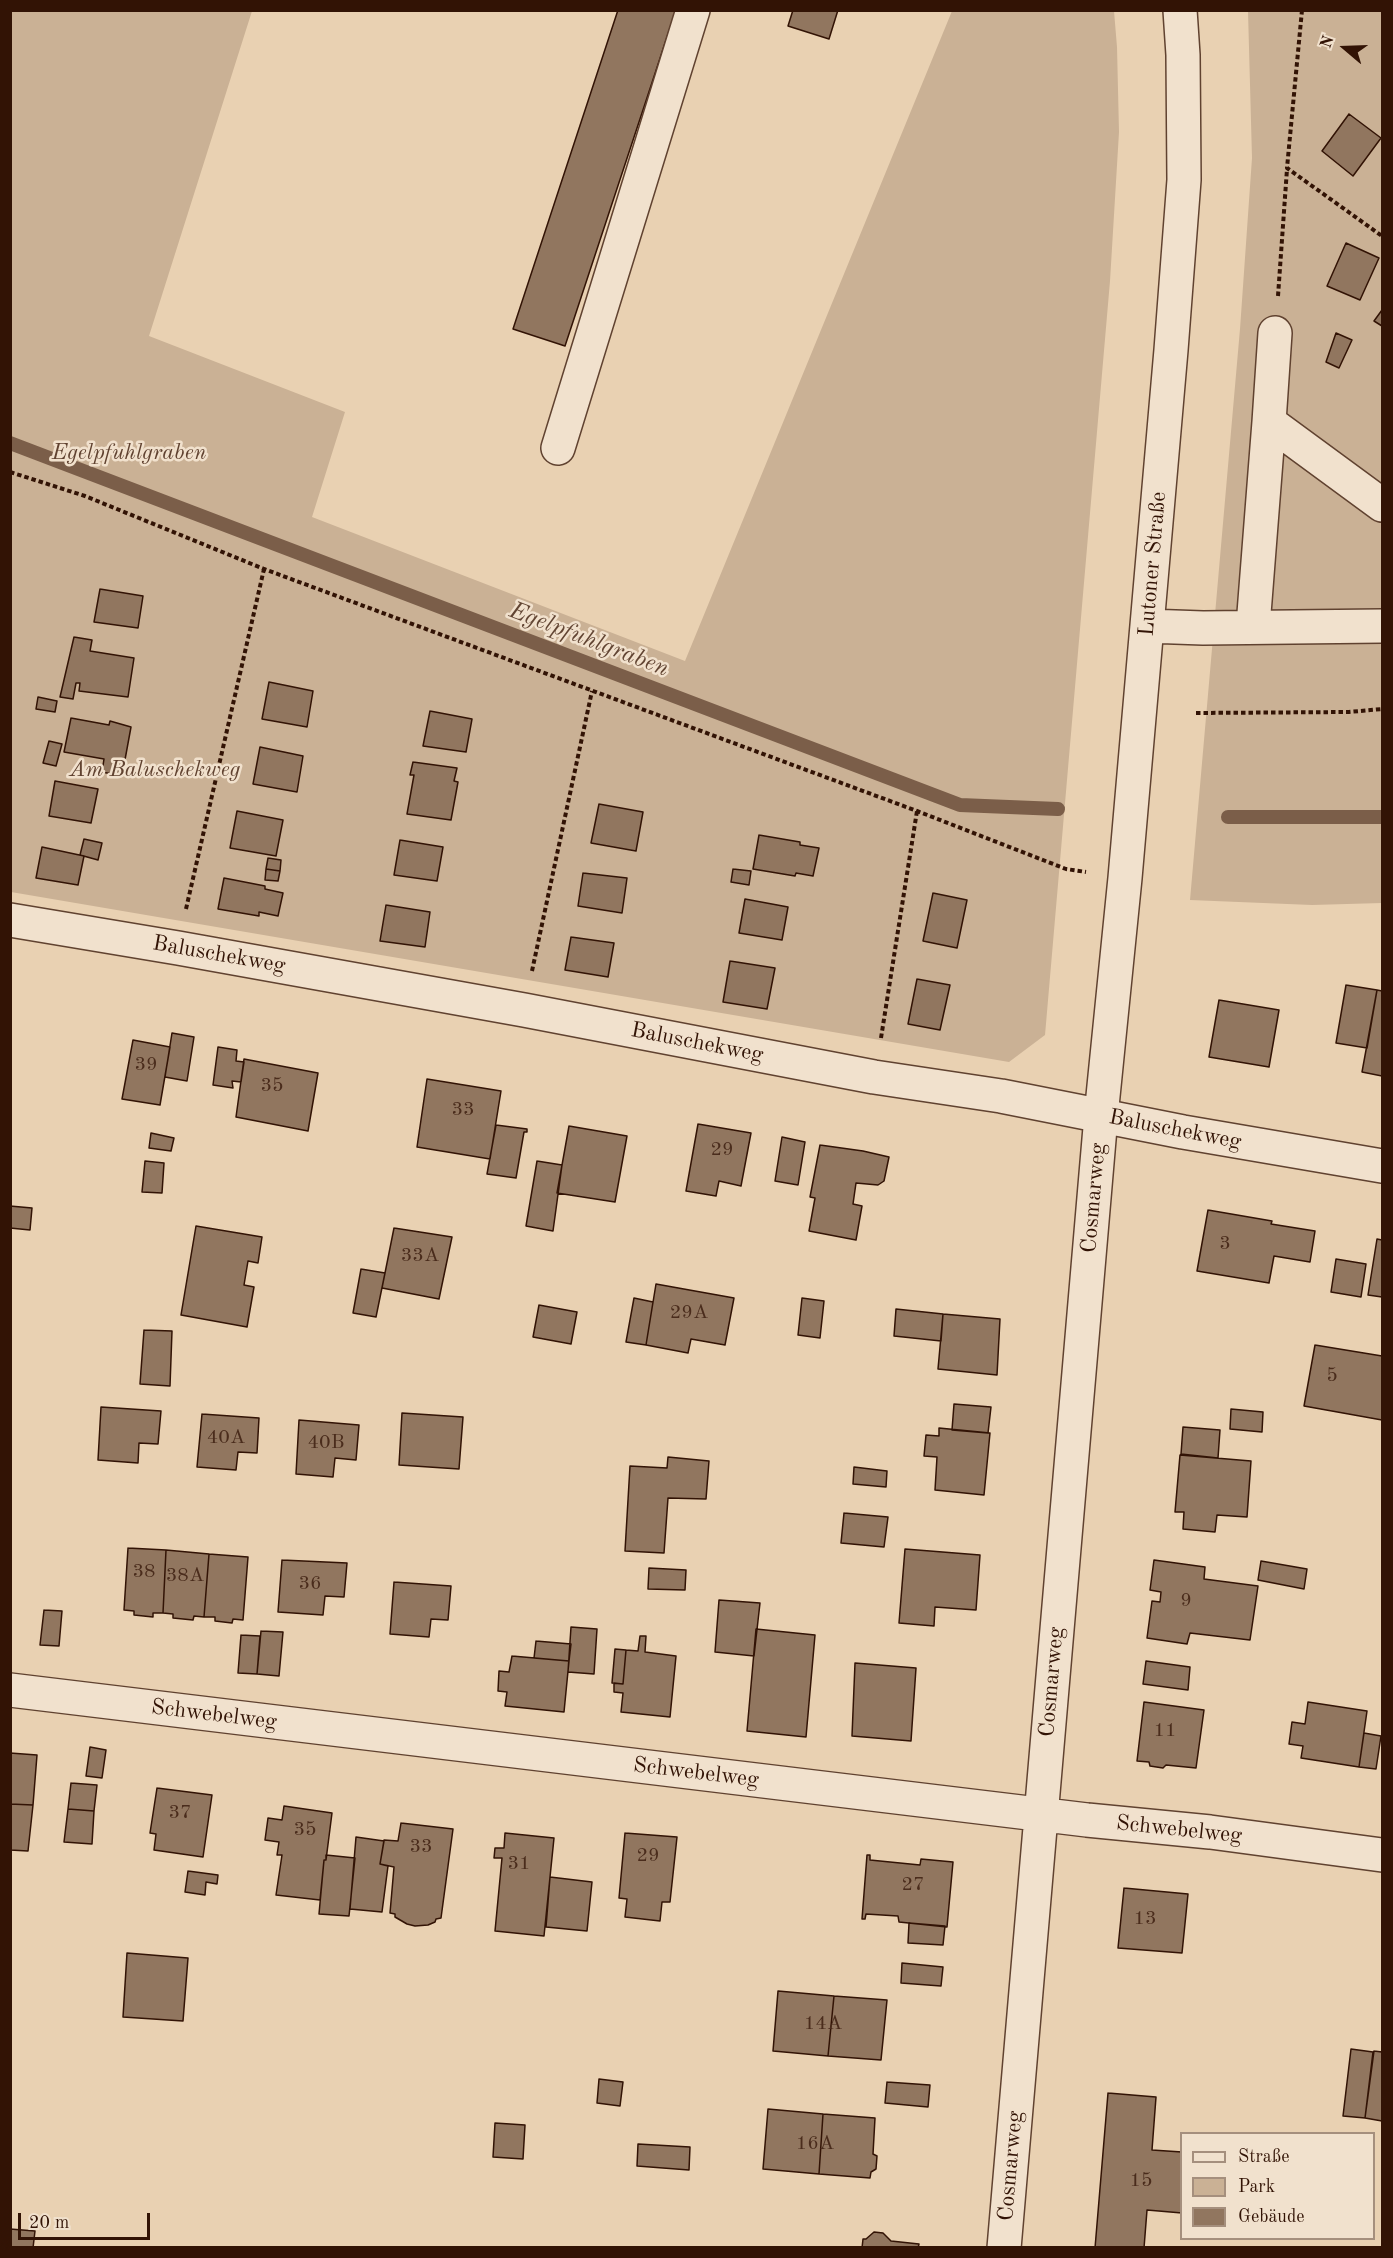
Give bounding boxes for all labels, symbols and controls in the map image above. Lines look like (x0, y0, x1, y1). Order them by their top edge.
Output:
north arrow (1315, 18, 1375, 78)
text: N (1318, 34, 1338, 51)
park label: Egelpfuhlgraben (52, 440, 206, 466)
street label: Lutoner Straße (1134, 491, 1172, 637)
water label: Egelpfuhlgraben (505, 596, 673, 684)
park label: Am Baluschekweg (70, 757, 240, 783)
street label: Baluschekweg (151, 930, 287, 980)
street label: Baluschekweg (629, 1017, 765, 1069)
house number: 39 (134, 1053, 158, 1077)
house number: 35 (260, 1074, 284, 1098)
house number: 33 (451, 1098, 475, 1122)
street label: Baluschekweg (1107, 1104, 1243, 1156)
house number: 29 (710, 1138, 734, 1162)
street label: Cosmarweg (1076, 1142, 1112, 1254)
house number: 3 (1219, 1232, 1231, 1256)
house number: 33A (401, 1244, 439, 1268)
house number: 29A (670, 1301, 708, 1325)
house number: 5 (1326, 1364, 1338, 1388)
house number: 40A (207, 1426, 245, 1450)
house number: 40B (308, 1431, 344, 1455)
house number: 38 (132, 1560, 156, 1584)
house number: 38A (166, 1564, 204, 1588)
house number: 36 (298, 1572, 322, 1596)
house number: 9 (1180, 1589, 1192, 1613)
street label: Cosmarweg (1034, 1626, 1070, 1738)
street label: Schwebelweg (150, 1694, 278, 1736)
house number: 11 (1153, 1719, 1177, 1743)
street label: Schwebelweg (632, 1752, 760, 1794)
house number: 37 (168, 1801, 192, 1825)
street label: Schwebelweg (1115, 1810, 1243, 1850)
house number: 35 (293, 1818, 317, 1842)
house number: 33 (409, 1835, 433, 1859)
house number: 29 (636, 1844, 660, 1868)
house number: 31 (507, 1852, 531, 1876)
house number: 27 (901, 1873, 925, 1897)
house number: 13 (1133, 1907, 1157, 1931)
house number: 14A (804, 2012, 842, 2036)
street label: Cosmarweg (993, 2110, 1029, 2222)
house number: 16A (796, 2132, 834, 2156)
legend (1180, 2132, 1375, 2240)
text: Straße (1238, 2148, 1289, 2166)
house number: 15 (1129, 2169, 1153, 2193)
text: Park (1238, 2178, 1275, 2196)
scale bar (21, 2201, 153, 2239)
text: Gebäude (1238, 2208, 1305, 2226)
text: 20 m (29, 2214, 69, 2232)

